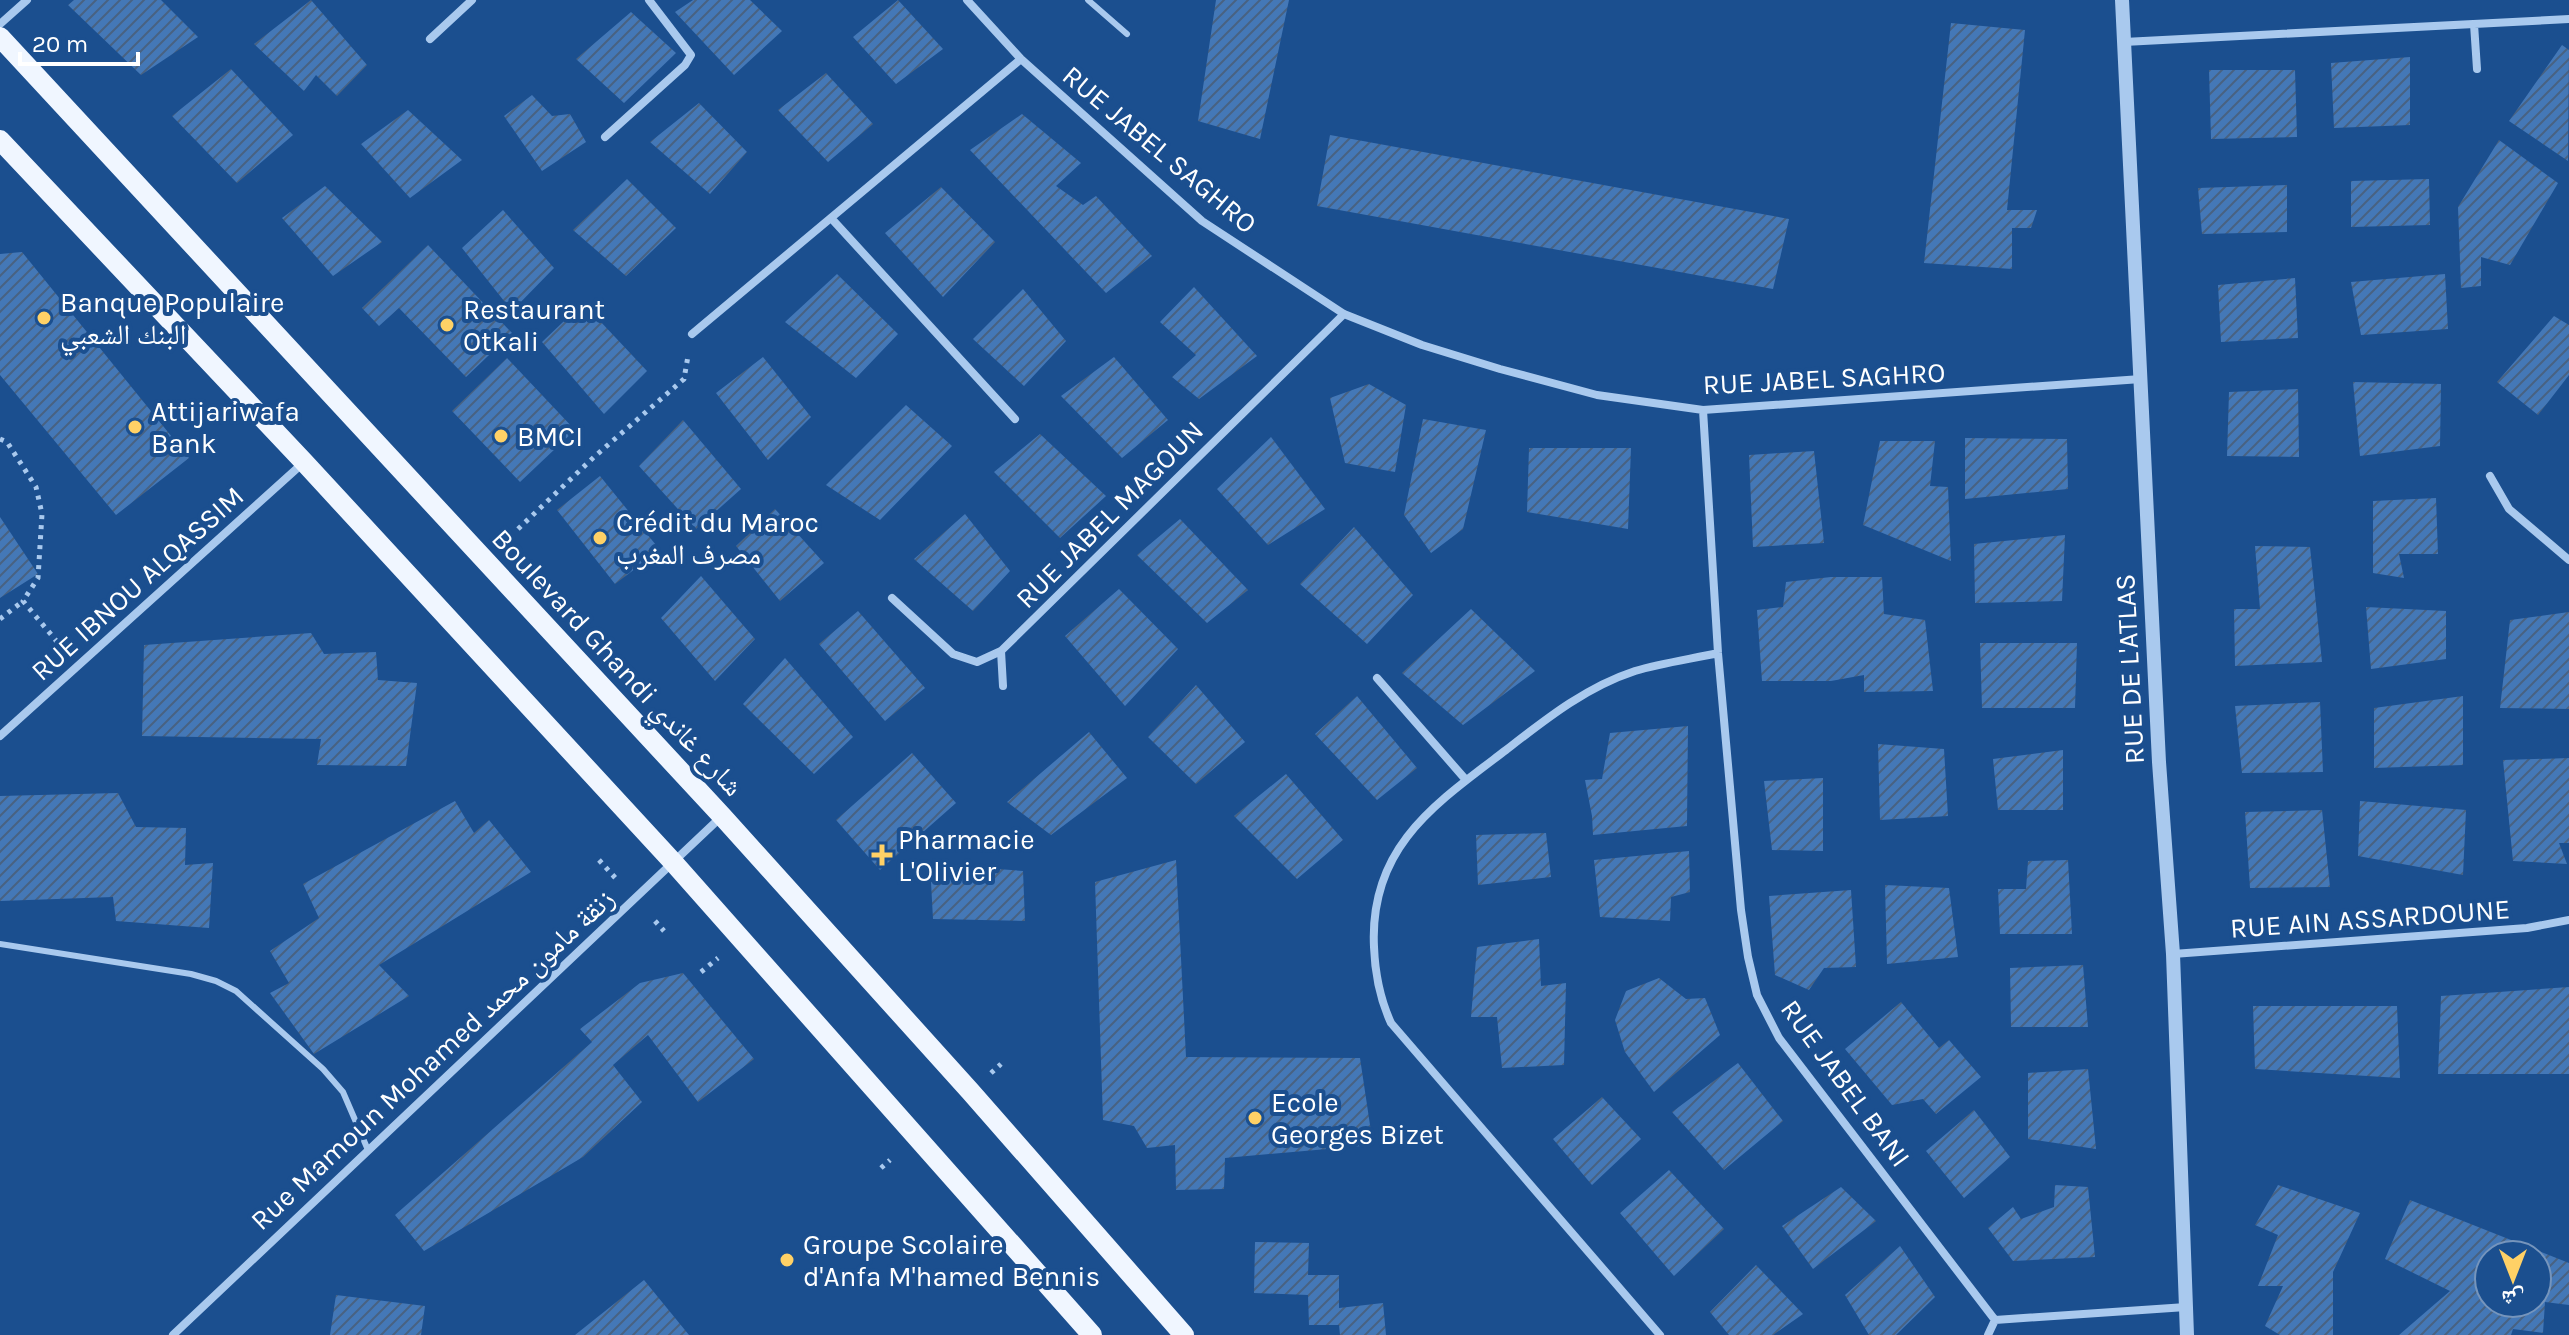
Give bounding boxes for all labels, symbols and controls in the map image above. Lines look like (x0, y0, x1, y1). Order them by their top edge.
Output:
scale bar (20, 16, 138, 66)
text: 20 m (32, 30, 88, 58)
street label: RUE JABEL SAGHRO (1056, 59, 1263, 240)
place label: Banque Populaire البنك الشعبي (60, 286, 284, 357)
place label: Restaurant Otkali (463, 293, 605, 358)
marker: Banque Populaire البنك الشعبي (35, 309, 53, 327)
marker: Restaurant Otkali (438, 316, 456, 334)
street label: RUE JABEL SAGHRO (1702, 356, 1946, 401)
place label: Attijariwafa Bank (151, 395, 300, 460)
street label: RUE JABEL MAGOUN (1009, 414, 1210, 615)
marker: Attijariwafa Bank (126, 418, 144, 436)
place label: BMCI (517, 420, 583, 453)
marker: BMCI (492, 427, 510, 445)
street label: RUE IBNOU ALQASSIM (24, 479, 250, 687)
place label: Crédit du Maroc مصرف المغرب (616, 506, 819, 571)
street label: Boulevard Ghandi شارع غاندي (481, 522, 750, 807)
marker: Crédit du Maroc مصرف المغرب (591, 529, 609, 547)
street label: RUE DE L'ATLAS (2108, 573, 2151, 765)
place label: Pharmacie L'Olivier (898, 823, 1035, 888)
marker: Pharmacie L'Olivier (873, 846, 891, 864)
street label: Rue Mamoun Mohamed زنقة مامون محمد (244, 882, 621, 1237)
street label: RUE AIN ASSARDOUNE (2229, 892, 2511, 945)
street label: RUE JABEL BANI (1774, 993, 1917, 1173)
place label: Ecole Georges Bizet (1271, 1086, 1444, 1151)
marker: Ecole Georges Bizet (1246, 1109, 1264, 1127)
place label: Groupe Scolaire d'Anfa M'hamed Bennis (803, 1228, 1100, 1293)
north arrow (2473, 1239, 2553, 1319)
marker: Groupe Scolaire d'Anfa M'hamed Bennis (778, 1251, 796, 1269)
text: ش (2501, 1285, 2525, 1311)

